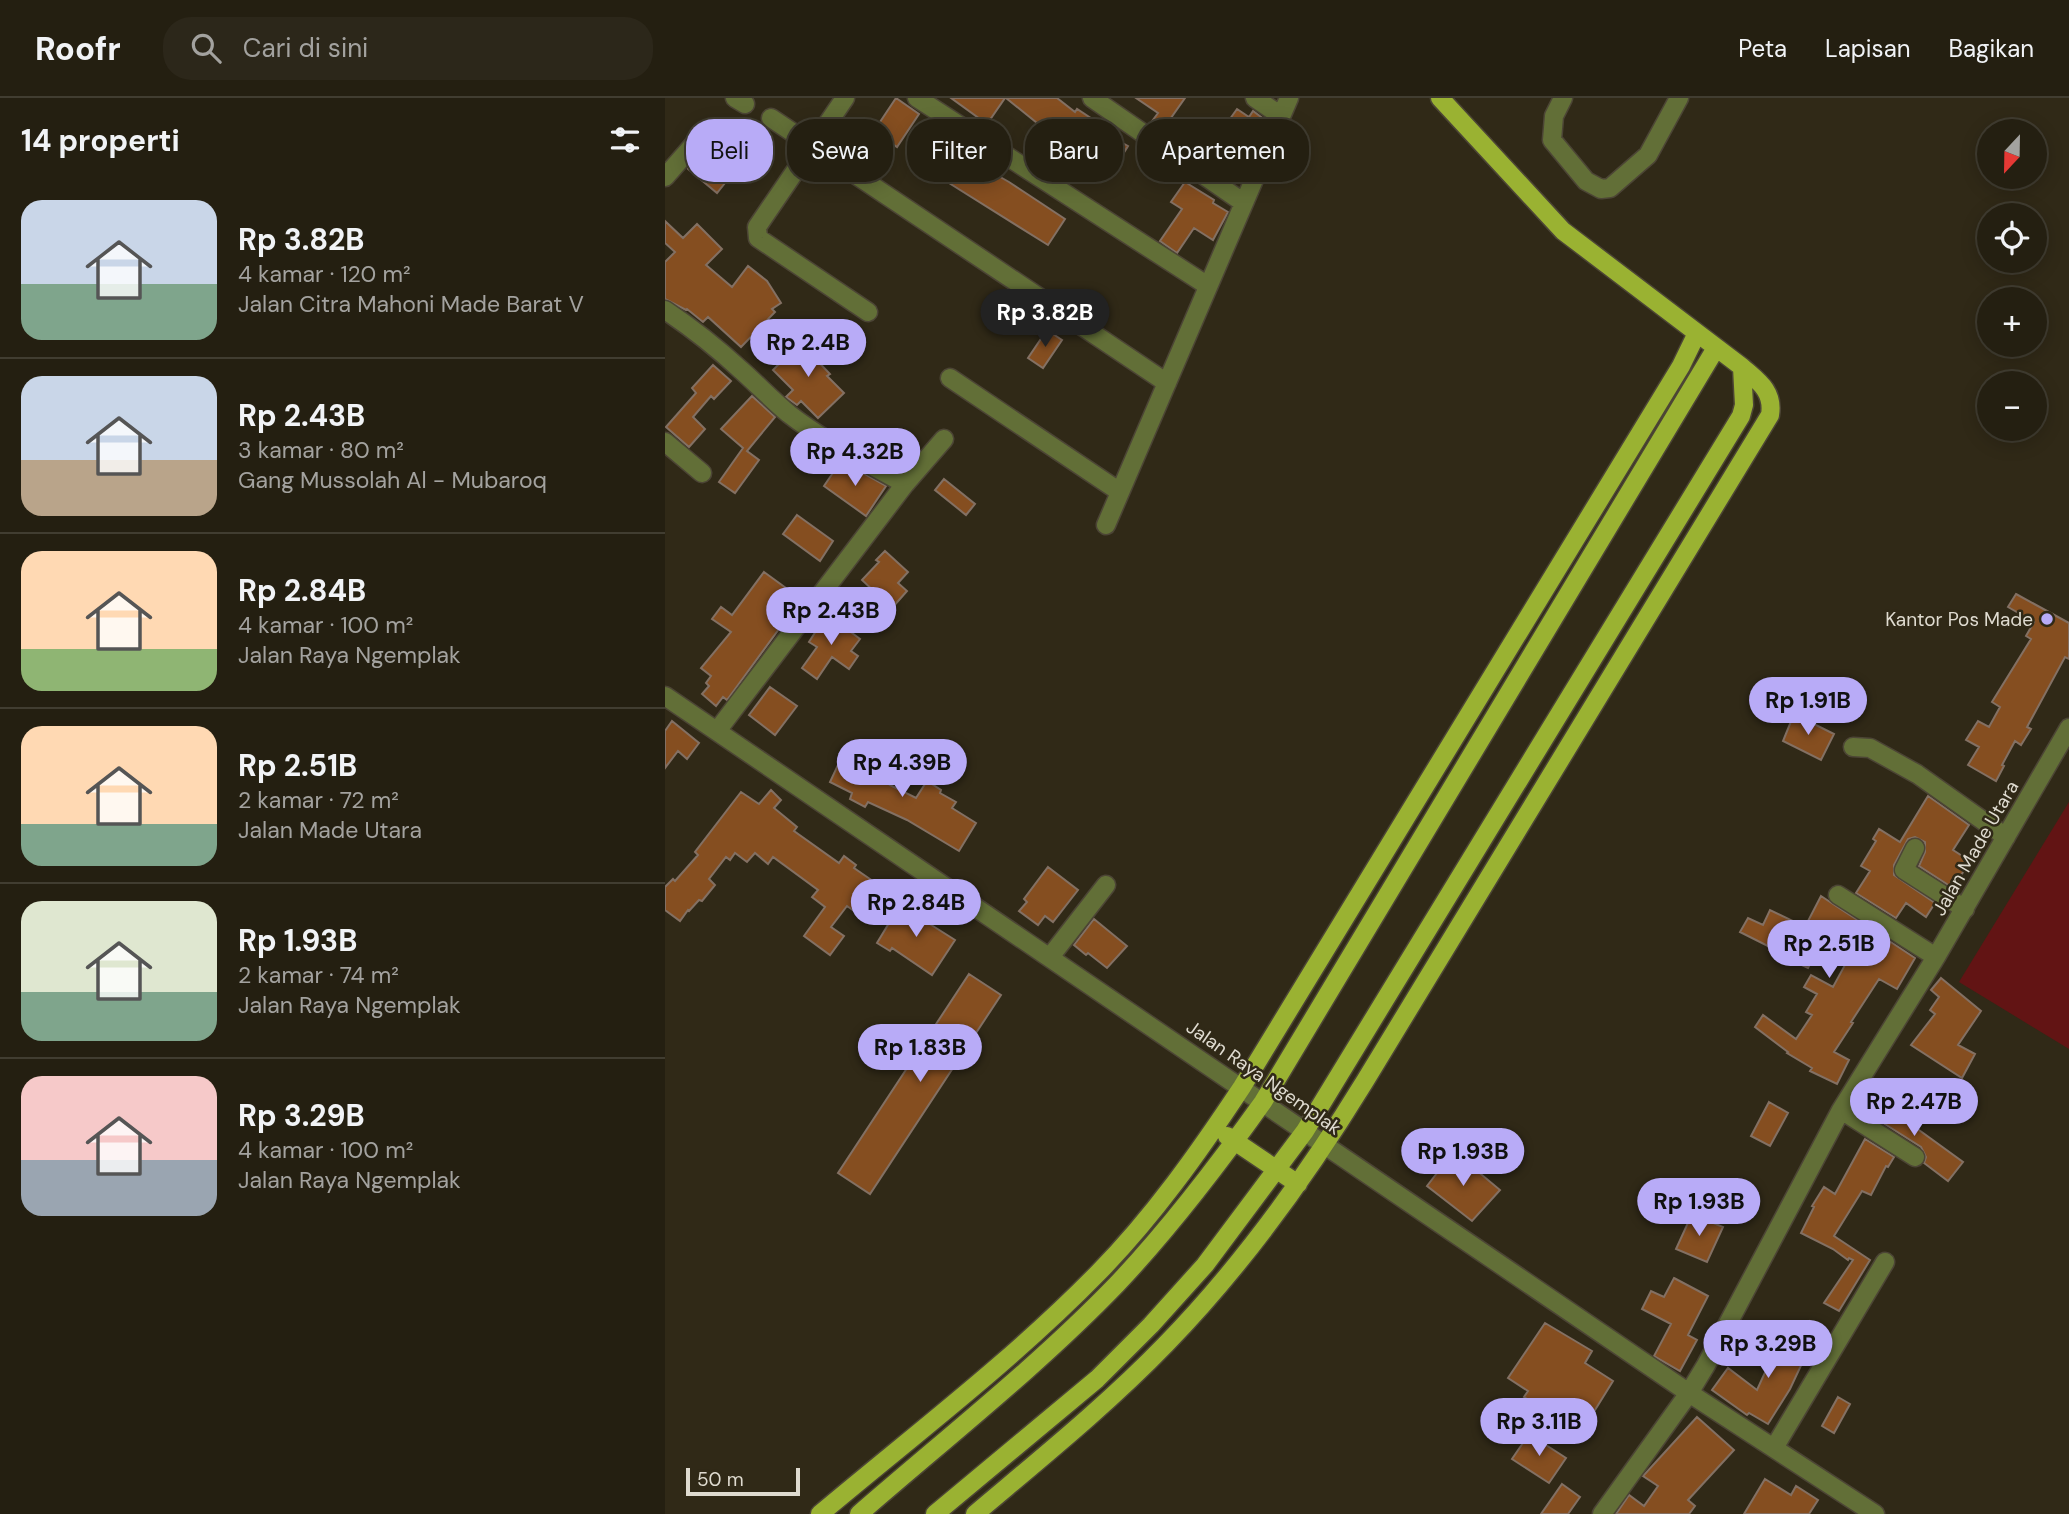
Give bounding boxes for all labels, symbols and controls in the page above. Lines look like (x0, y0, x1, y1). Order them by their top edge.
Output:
search box (163, 17, 653, 80)
text: Roofr (35, 27, 121, 70)
icon: search (187, 29, 225, 67)
text: Cari di sini (243, 31, 368, 65)
text: Peta (1738, 33, 1787, 64)
text: Lapisan (1825, 33, 1910, 64)
text: Bagikan (1948, 33, 2034, 64)
chip: Beli (686, 119, 773, 182)
chip: Sewa (787, 119, 893, 182)
chip: Filter (907, 119, 1011, 182)
chip: Baru (1025, 119, 1123, 182)
chip: Apartemen (1137, 119, 1309, 182)
north arrow (1977, 119, 2047, 189)
map controls (1977, 119, 2047, 441)
text: 14 properti (21, 121, 180, 160)
icon: filters (606, 121, 644, 159)
button: locate (1977, 203, 2047, 273)
text: Rp 3.82B (238, 220, 365, 259)
icon: home (77, 228, 161, 312)
text: 4 kamar · 120 m² (238, 259, 411, 289)
button: + (1977, 287, 2047, 357)
text: Jalan Citra Mahoni Made Barat V (238, 289, 584, 319)
pin: Rp 3.82B (973, 289, 1117, 349)
text: Rp 3.82B (997, 297, 1094, 327)
pin: Rp 2.4B (743, 320, 873, 379)
text: Rp 2.4B (766, 327, 850, 357)
button: − (1977, 371, 2047, 441)
text: Rp 2.43B (238, 396, 365, 435)
icon: home (77, 404, 161, 488)
pin: Rp 4.32B (783, 428, 927, 488)
text: 3 kamar · 80 m² (238, 435, 404, 465)
text: Rp 4.32B (806, 436, 904, 466)
text: Gang Mussolah Al - Mubaroq (238, 465, 547, 495)
text: Rp 2.84B (238, 571, 366, 610)
icon: home (77, 579, 161, 663)
pin: Rp 2.43B (759, 588, 903, 647)
text: Rp 2.43B (782, 595, 880, 625)
place label: Kantor Pos Made (1885, 607, 2033, 632)
text: 4 kamar · 100 m² (238, 610, 413, 640)
marker: Kantor Pos Made (2039, 611, 2055, 627)
text: Jalan Raya Ngemplak (238, 640, 461, 670)
pin: Rp 1.91B (1736, 678, 1880, 737)
text: Rp 1.91B (1765, 685, 1851, 715)
pin: Rp 4.39B (830, 740, 974, 799)
text: Rp 2.51B (238, 746, 357, 785)
text: Rp 4.39B (853, 747, 951, 777)
icon: home (77, 754, 161, 838)
street label: Jalan Made Utara (1927, 776, 2024, 920)
text: 2 kamar · 72 m² (238, 785, 399, 815)
text: Jalan Made Utara (238, 815, 422, 845)
pin: Rp 2.84B (844, 880, 988, 939)
text: Rp 2.84B (867, 887, 965, 917)
pin: Rp 2.51B (1757, 920, 1901, 980)
text: Rp 1.93B (238, 921, 357, 960)
text: Rp 2.51B (1783, 928, 1875, 958)
icon: home (77, 929, 161, 1013)
text: 2 kamar · 74 m² (238, 960, 399, 990)
text: Jalan Raya Ngemplak (238, 990, 461, 1020)
street label: Jalan Raya Ngemplak (1181, 1014, 1347, 1141)
pin: Rp 1.83B (848, 1024, 992, 1084)
text: Rp 1.83B (874, 1032, 966, 1062)
pin: Rp 2.47B (1842, 1079, 1986, 1138)
text: Rp 2.47B (1866, 1086, 1962, 1116)
text: Rp 3.29B (238, 1096, 365, 1135)
icon: home (77, 1104, 161, 1188)
pin: Rp 1.93B (1391, 1128, 1535, 1188)
text: 4 kamar · 100 m² (238, 1135, 413, 1165)
text: Rp 1.93B (1417, 1136, 1509, 1166)
text: Jalan Raya Ngemplak (238, 1165, 461, 1195)
pin: Rp 1.93B (1627, 1178, 1771, 1238)
text: Rp 1.93B (1653, 1186, 1745, 1216)
pin: Rp 3.29B (1696, 1320, 1840, 1380)
text: Rp 3.29B (1719, 1328, 1817, 1358)
pin: Rp 3.11B (1467, 1398, 1611, 1458)
text: Rp 3.11B (1496, 1406, 1582, 1436)
scale bar (686, 1465, 800, 1497)
text: 50 m (697, 1467, 744, 1492)

